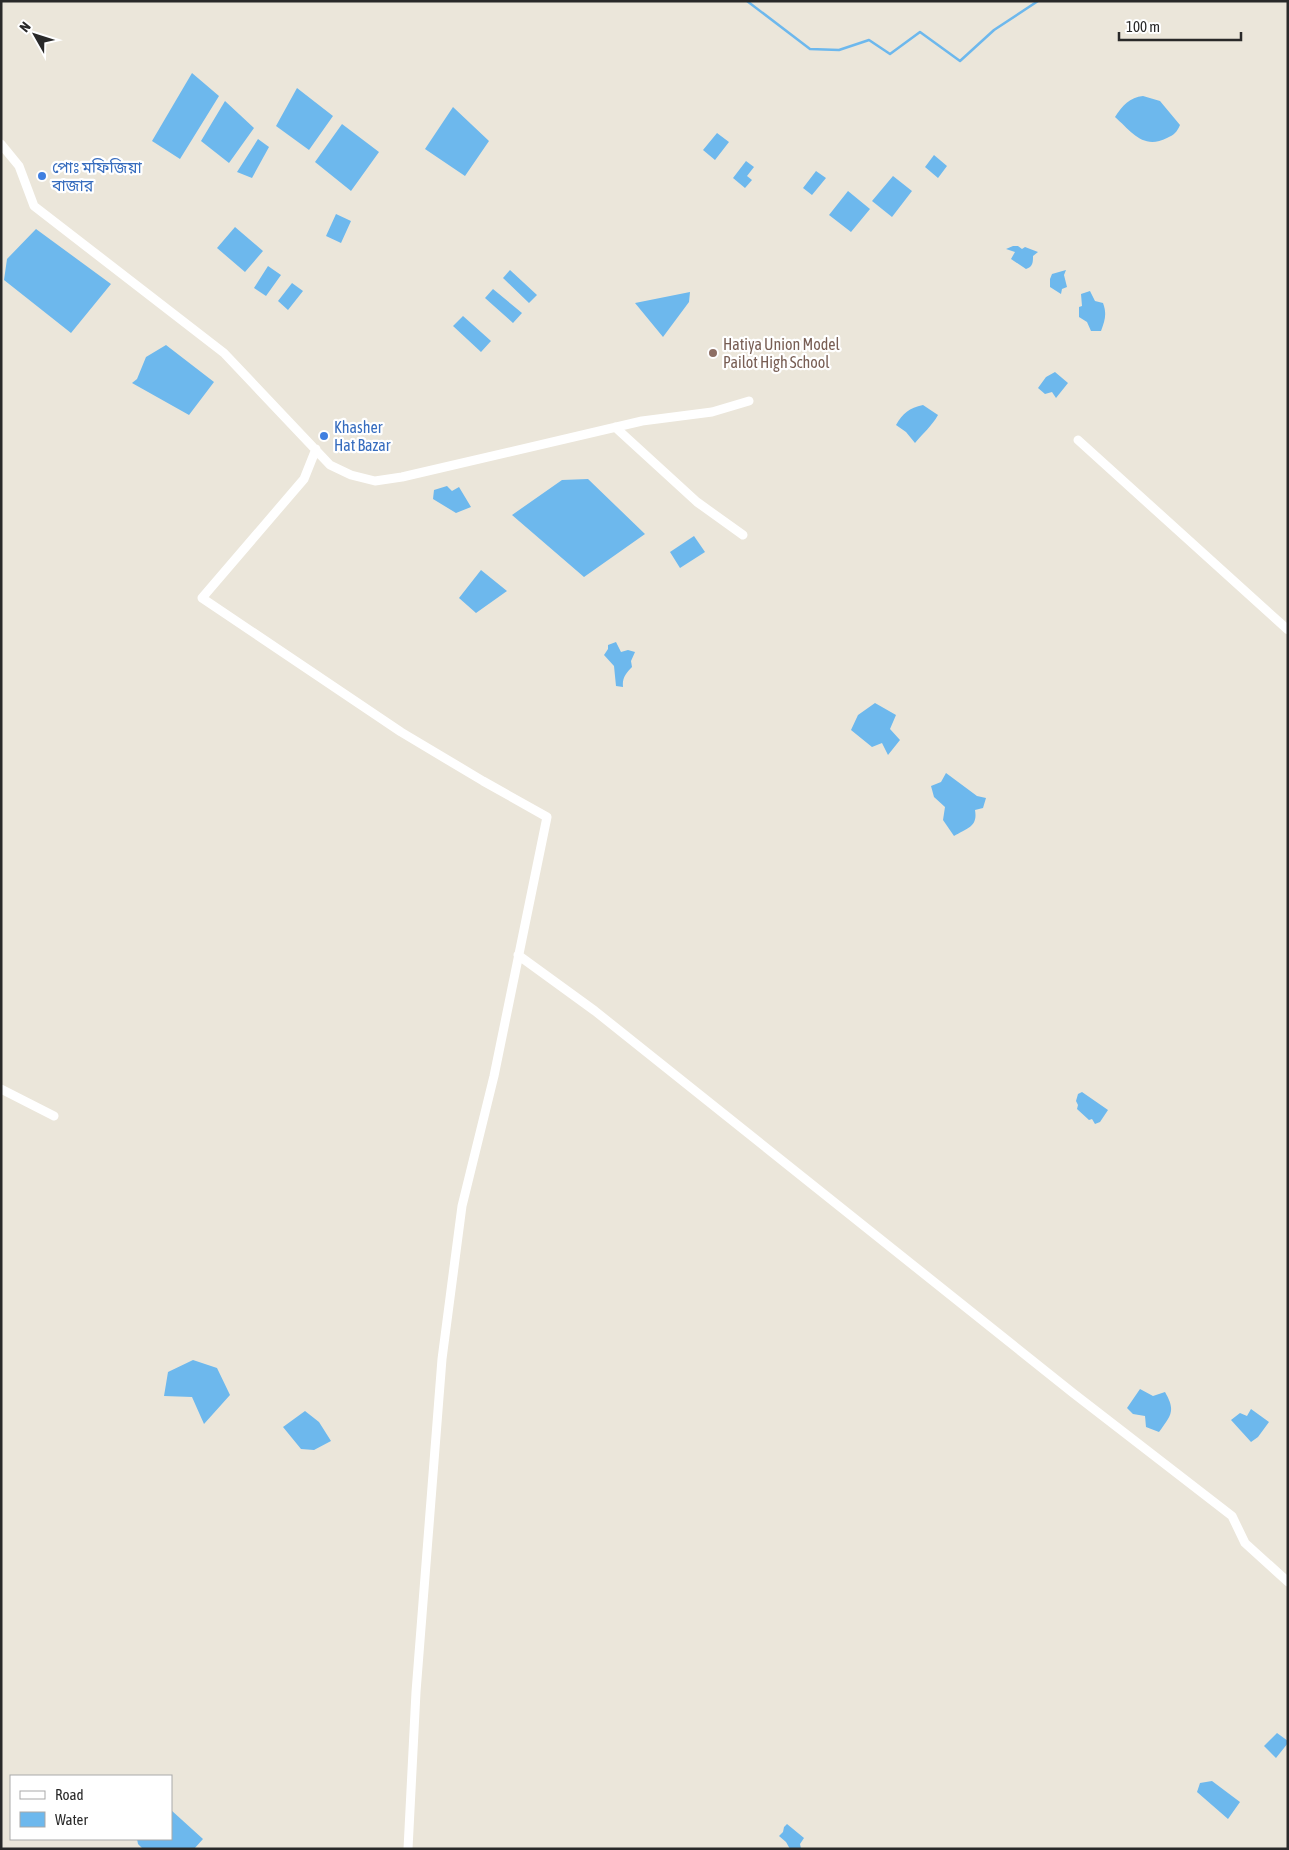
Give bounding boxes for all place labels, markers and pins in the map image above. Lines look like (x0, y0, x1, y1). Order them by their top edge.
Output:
place label: পোঃ মফিজিয়া বাজার (51, 158, 142, 194)
marker: পোঃ মফিজিয়া বাজার (36, 170, 48, 182)
place label: Hatiya Union Model Pailot High School (723, 335, 841, 372)
marker: Hatiya Union Model Pailot High School (707, 347, 719, 359)
place label: Khasher Hat Bazar (334, 418, 391, 454)
marker: Khasher Hat Bazar (318, 430, 330, 442)

